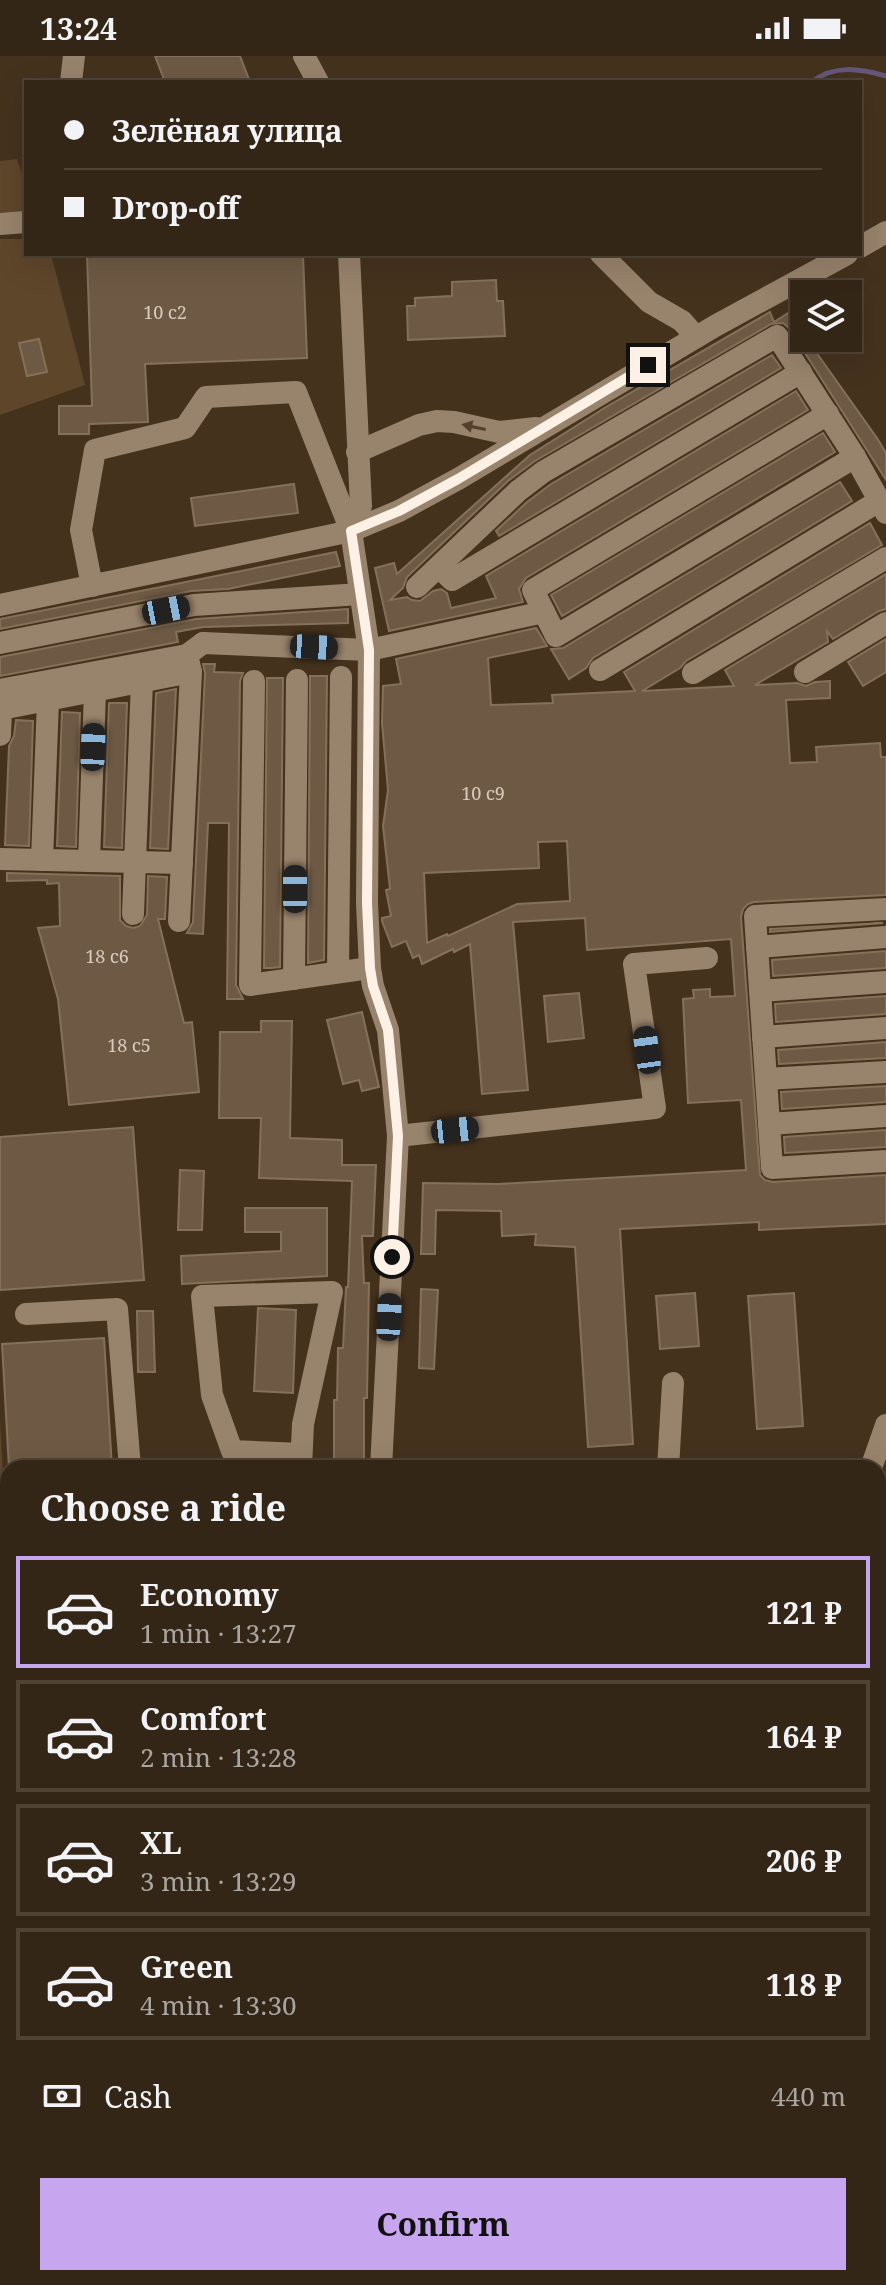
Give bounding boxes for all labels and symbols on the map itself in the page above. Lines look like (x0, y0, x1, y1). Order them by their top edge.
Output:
house number: 10 с2 (143, 300, 187, 324)
route end (630, 347, 666, 383)
one-way arrow (461, 420, 486, 433)
car (140, 594, 192, 626)
car (289, 634, 339, 660)
car (80, 723, 106, 771)
house number: 10 с9 (461, 781, 505, 805)
car (283, 865, 307, 913)
house number: 18 с6 (85, 944, 129, 968)
car (632, 1025, 662, 1075)
house number: 18 с5 (107, 1033, 151, 1057)
car (430, 1116, 480, 1144)
route start (374, 1239, 410, 1275)
car (376, 1292, 402, 1342)

